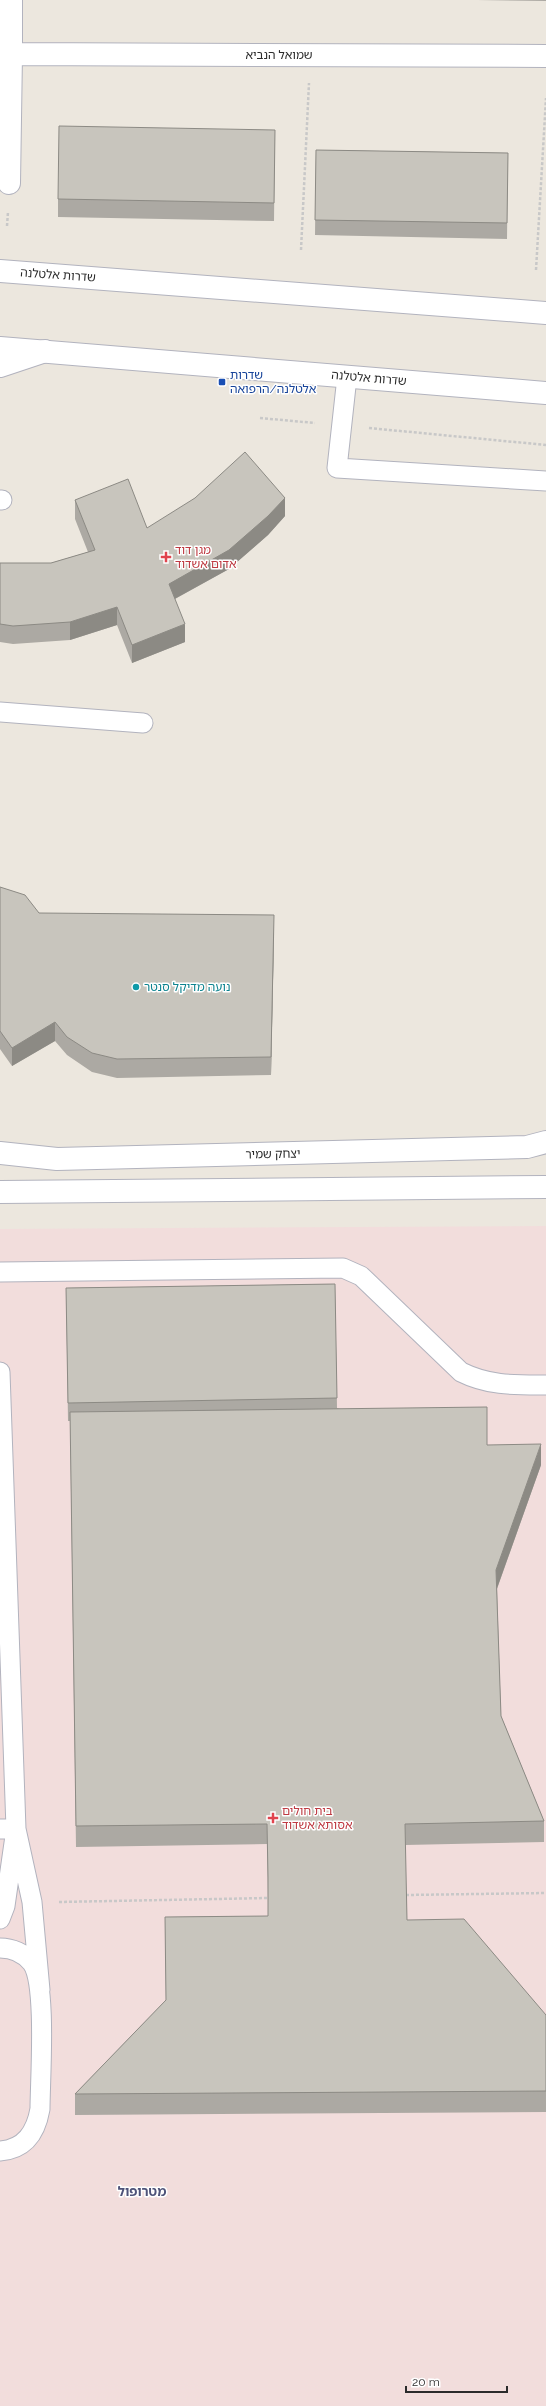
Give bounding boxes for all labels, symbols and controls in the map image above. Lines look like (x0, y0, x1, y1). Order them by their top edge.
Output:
street label: שמואל הנביא (245, 48, 313, 62)
street label: שדרות אלטלנה (20, 265, 96, 285)
place label: שדרות אלטלנה/הרפואה (230, 368, 317, 396)
street label: שדרות אלטלנה (331, 368, 407, 388)
marker: שדרות אלטלנה/הרפואה (217, 377, 227, 387)
place label: מגן דוד אדום אשדוד (175, 543, 237, 571)
marker: מגן דוד אדום אשדוד (160, 551, 172, 563)
place label: נועה מדיקל סנטר (144, 980, 230, 994)
marker: נועה מדיקל סנטר (131, 982, 141, 992)
street label: יצחק שמיר (245, 1147, 301, 1161)
place label: בית חולים אסותא אשדוד (282, 1804, 353, 1832)
marker: בית חולים אסותא אשדוד (267, 1812, 279, 1824)
district label: מטרופול (118, 2184, 166, 2199)
scale bar (406, 2368, 507, 2394)
text: 20 m (412, 2375, 440, 2389)

